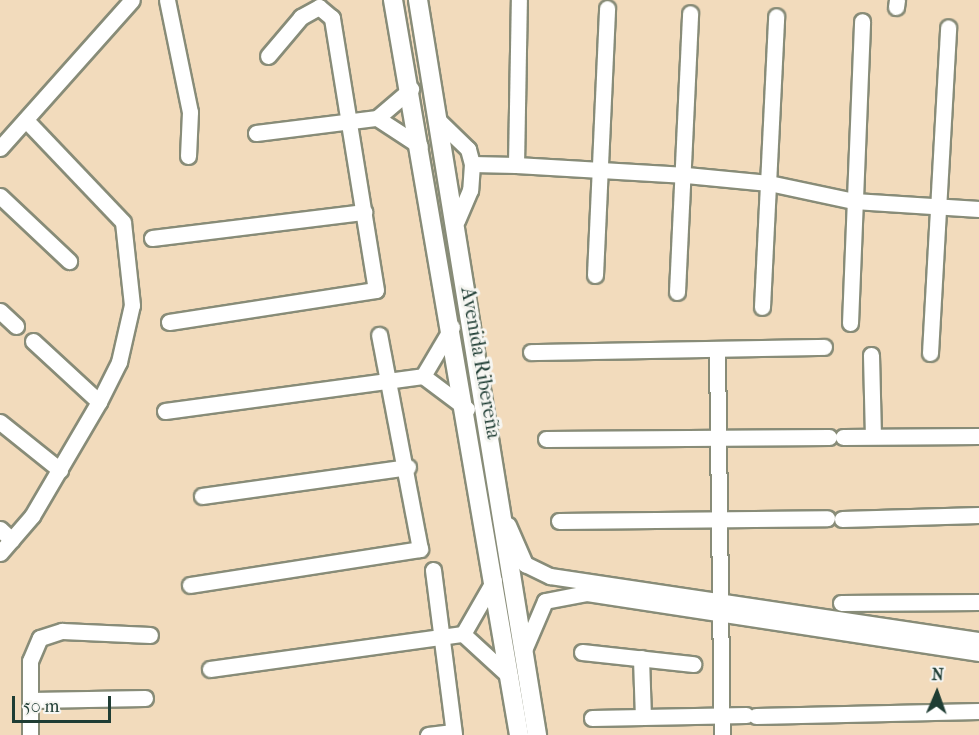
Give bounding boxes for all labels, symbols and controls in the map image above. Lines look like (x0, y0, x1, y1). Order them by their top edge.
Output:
street label: Avenida Ribereña (456, 285, 506, 441)
north arrow (907, 663, 967, 723)
text: N (931, 665, 944, 684)
scale bar (15, 684, 114, 722)
text: 50 m (23, 696, 59, 717)

